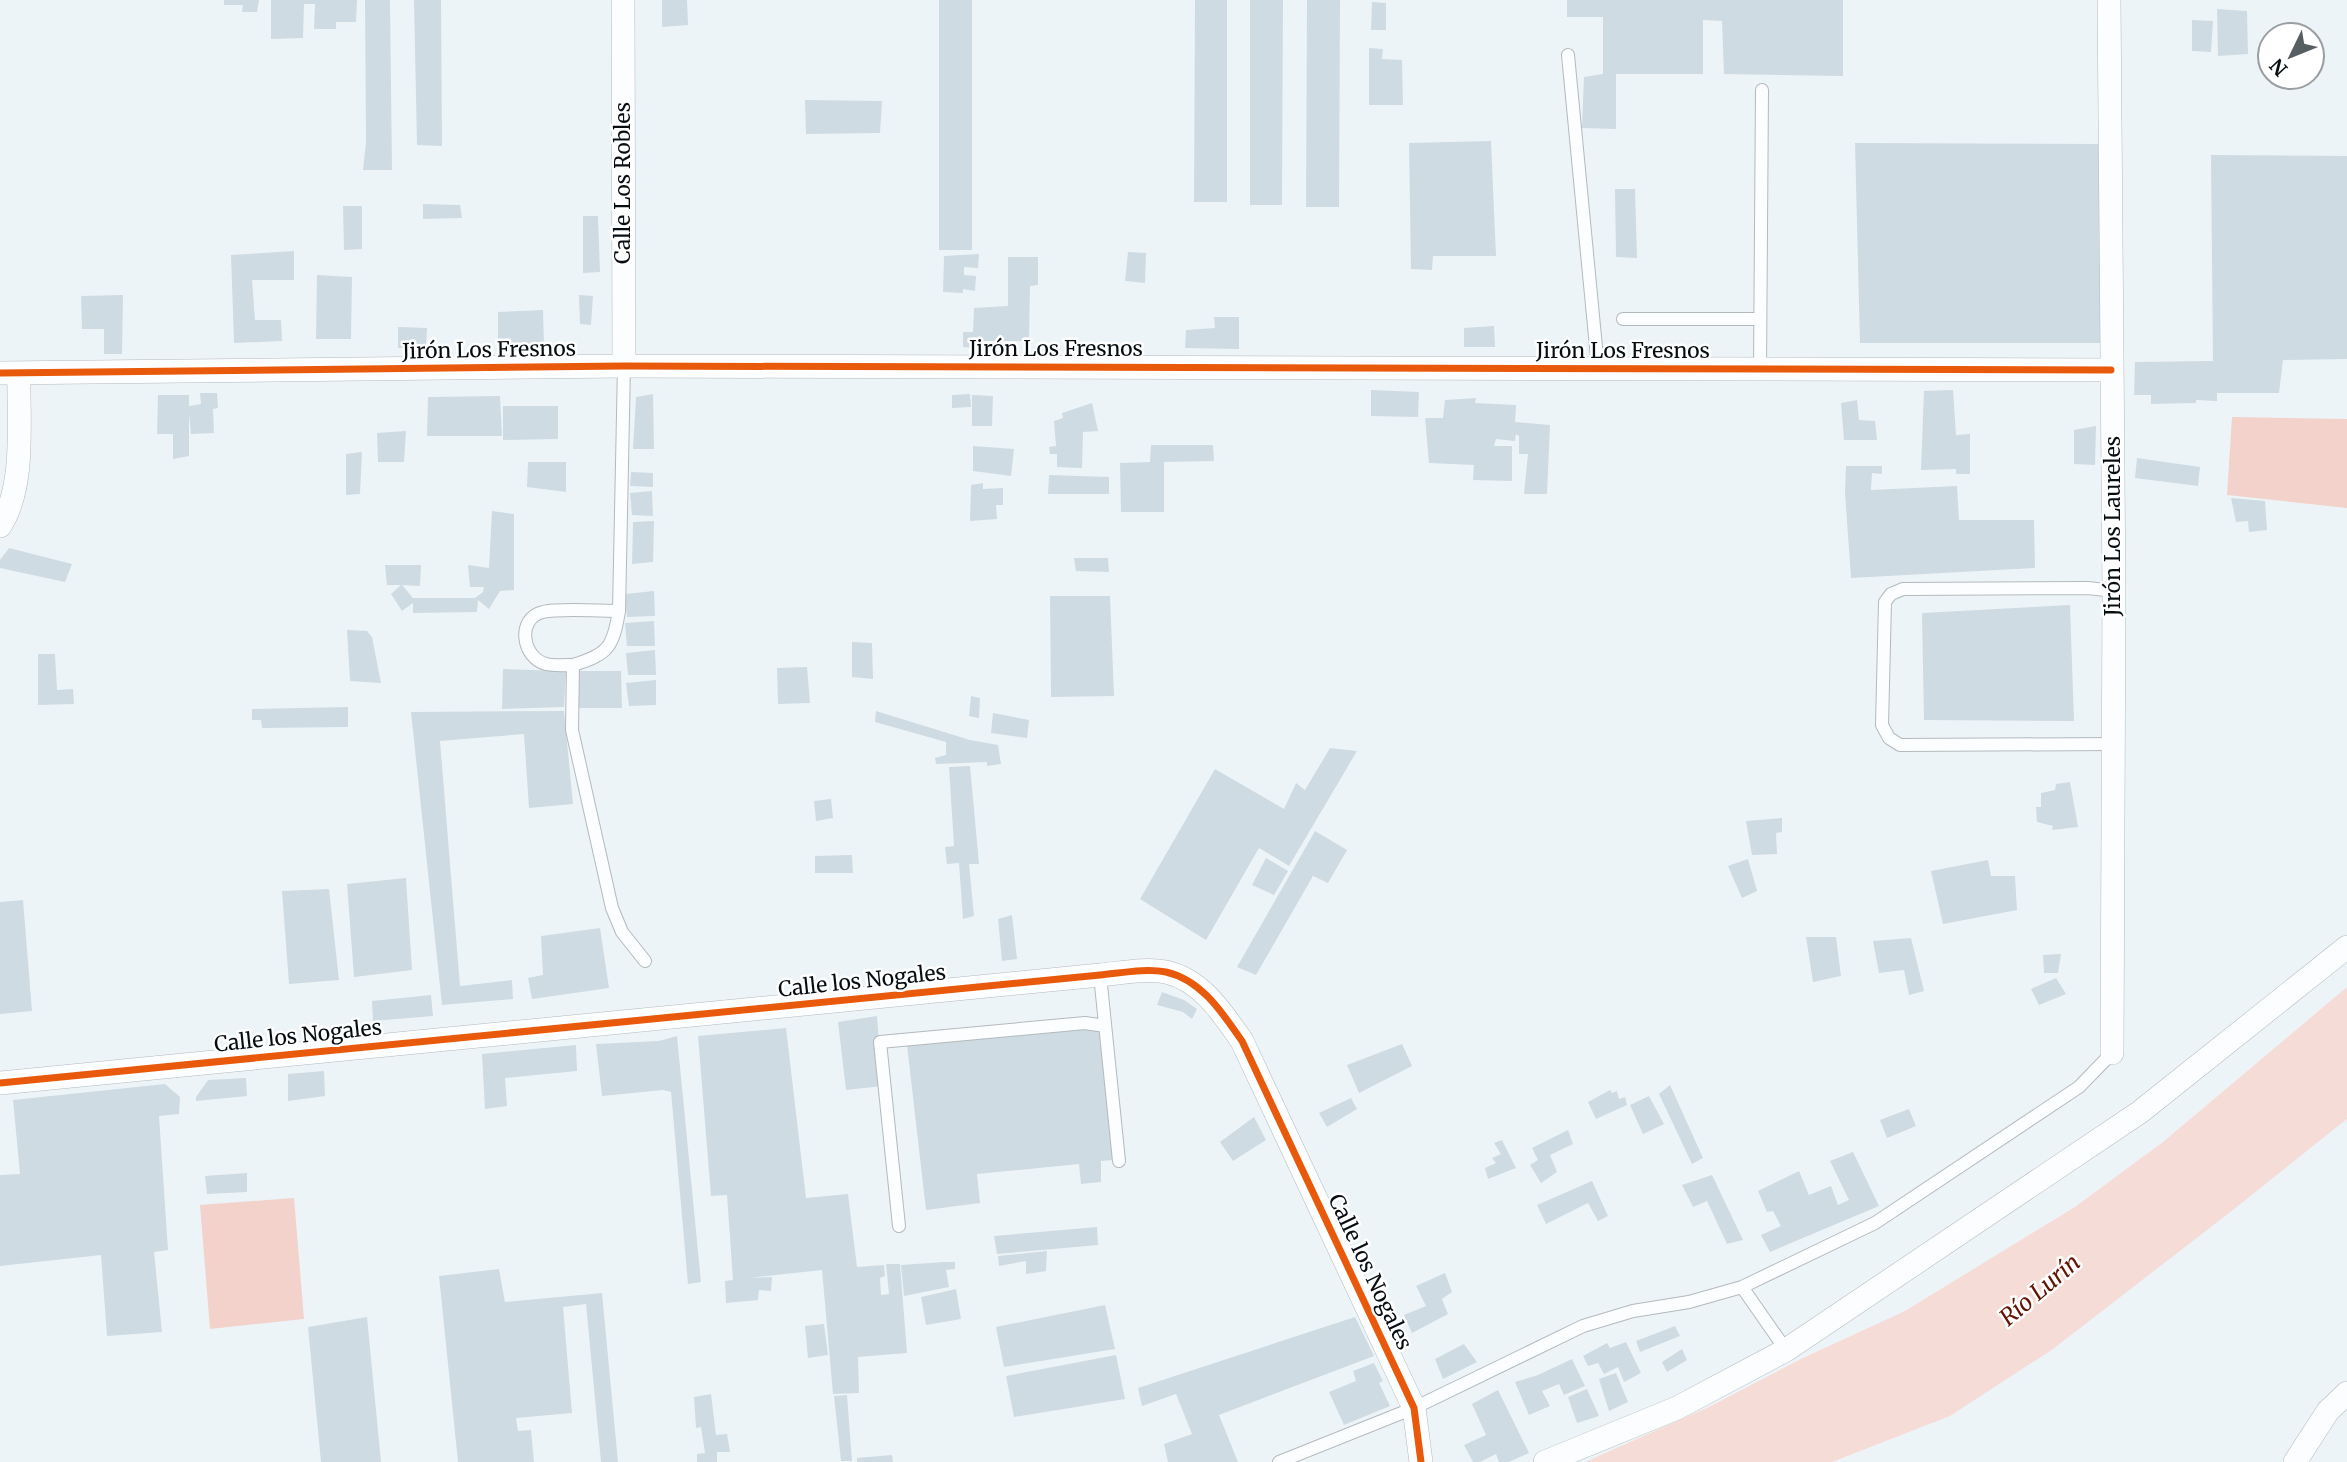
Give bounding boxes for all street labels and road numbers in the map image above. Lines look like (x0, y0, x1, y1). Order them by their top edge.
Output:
street label: Calle Los Robles (609, 102, 636, 264)
street label: Jirón Los Fresnos (401, 334, 576, 365)
street label: Jirón Los Fresnos (968, 335, 1143, 362)
street label: Jirón Los Fresnos (1535, 337, 1710, 364)
street label: Jirón Los Laureles (2099, 436, 2126, 617)
street label: Calle los Nogales (777, 958, 947, 1003)
street label: Calle los Nogales (213, 1013, 383, 1058)
street label: Calle los Nogales (1323, 1190, 1418, 1354)

